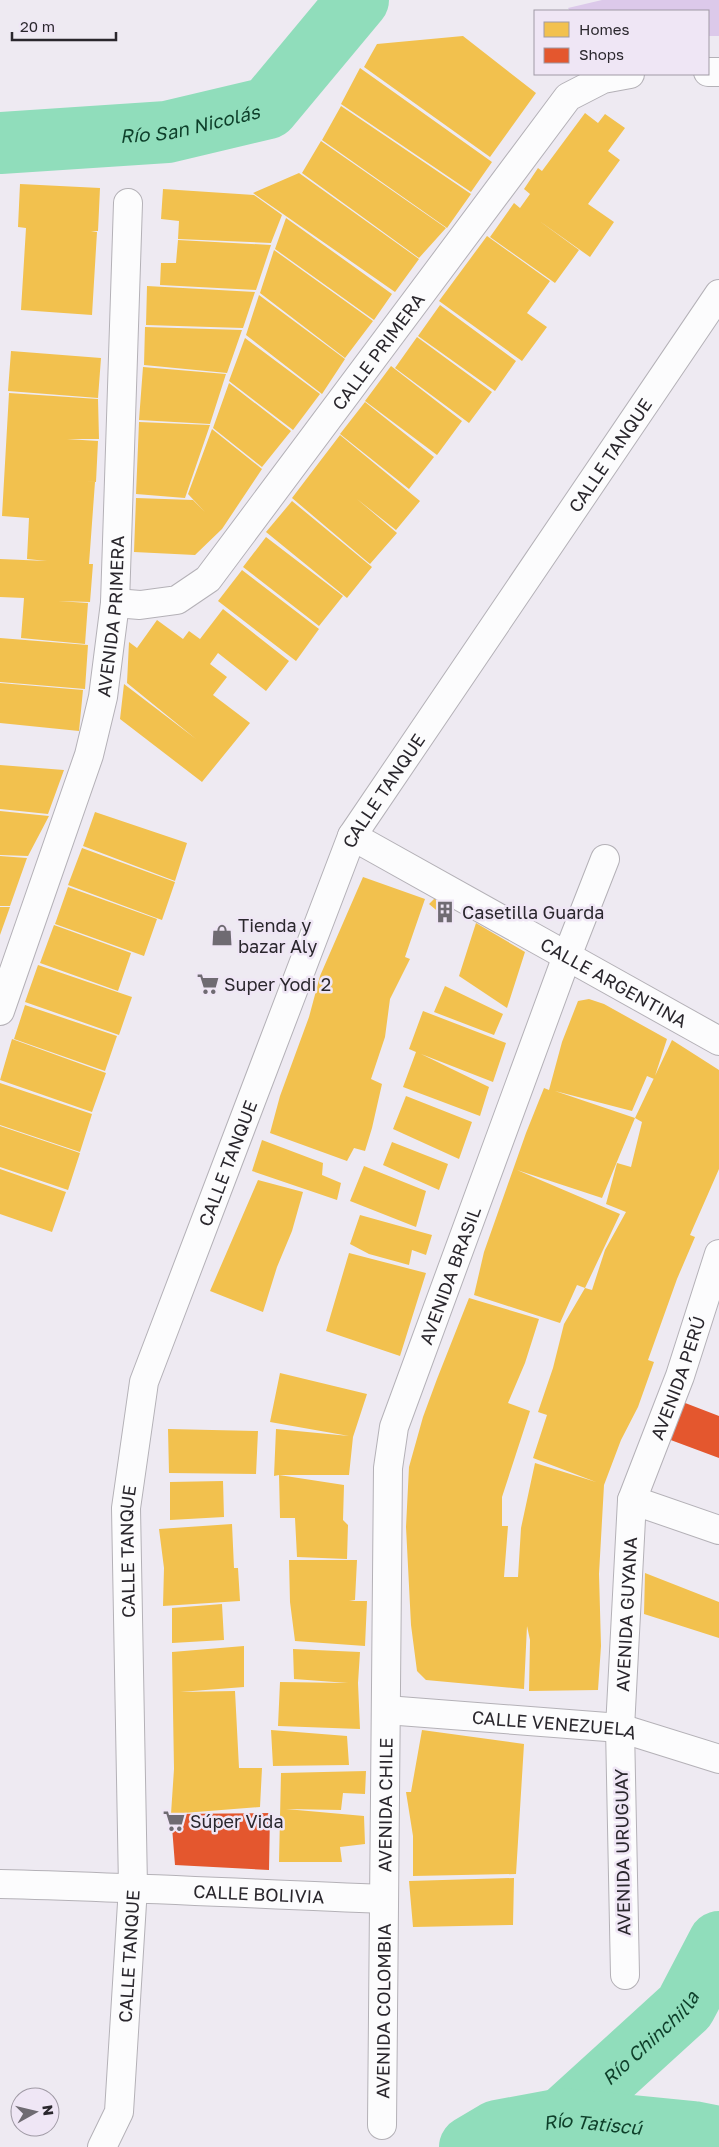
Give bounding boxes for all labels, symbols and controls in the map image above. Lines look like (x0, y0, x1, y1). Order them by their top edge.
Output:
scale bar (12, 10, 116, 42)
legend (534, 10, 709, 75)
text: 20 m (20, 17, 55, 35)
text: Homes (579, 20, 629, 38)
text: Shops (579, 45, 624, 63)
water label: Río San Nicolás (119, 99, 263, 147)
street label: CALLE PRIMERA (327, 289, 429, 414)
street label: CALLE TANQUE (564, 394, 656, 516)
street label: AVENIDA PRIMERA (92, 535, 128, 698)
street label: CALLE TANQUE (338, 729, 429, 851)
building icon: Casetilla Guarda (432, 899, 458, 925)
place label: Casetilla Guarda (462, 901, 604, 923)
place label: Tienda y bazar Aly (238, 914, 317, 957)
shop icon: Tienda y bazar Aly (209, 922, 235, 948)
street label: CALLE ARGENTINA (537, 933, 691, 1032)
supermarket icon: Super Yodi 2 (195, 971, 221, 997)
place label: Super Yodi 2 (224, 973, 331, 995)
street label: CALLE TANQUE (193, 1097, 261, 1229)
street label: AVENIDA BRASIL (414, 1203, 485, 1347)
street label: AVENIDA PERÚ (646, 1313, 710, 1443)
street label: CALLE TANQUE (115, 1484, 140, 1618)
street label: AVENIDA GUYANA (611, 1536, 641, 1692)
street label: CALLE VENEZUELA (471, 1706, 640, 1744)
street label: AVENIDA CHILE (373, 1738, 397, 1872)
street label: AVENIDA URUGUAY (610, 1768, 634, 1936)
supermarket icon: Súper Vida (161, 1808, 187, 1834)
place label: Súper Vida (190, 1810, 284, 1832)
street label: CALLE BOLIVIA (193, 1880, 325, 1908)
street label: CALLE TANQUE (114, 1889, 144, 2023)
street label: AVENIDA COLOMBIA (371, 1923, 395, 2099)
water label: Río Chinchilla (597, 1986, 703, 2089)
north arrow (10, 2087, 60, 2137)
text: N (39, 2104, 58, 2117)
water label: Río Tatiscú (541, 2107, 644, 2139)

